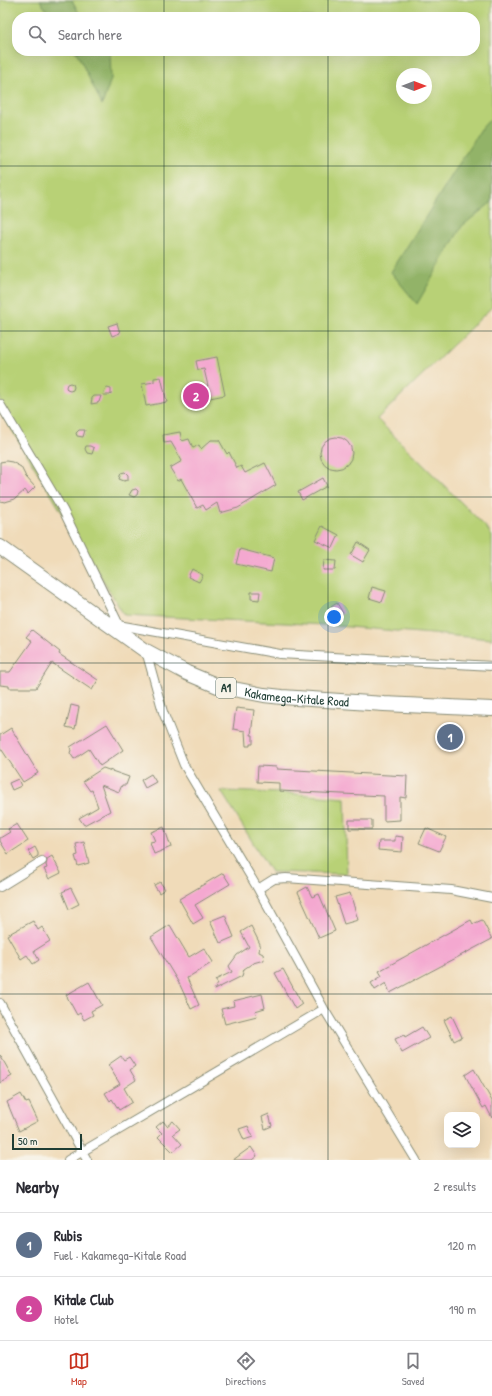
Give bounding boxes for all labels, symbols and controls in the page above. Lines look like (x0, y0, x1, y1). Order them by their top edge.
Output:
search box (12, 12, 480, 56)
icon: search (26, 23, 48, 45)
text: Search here (58, 24, 122, 45)
north arrow (396, 68, 432, 104)
pin: 2 (183, 381, 209, 411)
your location (324, 607, 344, 627)
road number: A1 (216, 678, 236, 698)
street label: Kakamega-Kitale Road (243, 682, 350, 711)
pin: 1 (437, 722, 463, 752)
map controls (444, 1112, 480, 1148)
button: layers (444, 1112, 480, 1148)
scale bar (12, 1132, 82, 1151)
text: 50 m (18, 1134, 38, 1148)
text: Nearby (16, 1175, 59, 1198)
text: 2 results (434, 1177, 476, 1195)
text: Rubis (54, 1225, 82, 1246)
text: 1 (27, 1236, 31, 1254)
text: 120 m (448, 1236, 476, 1254)
text: Fuel · Kakamega-Kitale Road (54, 1246, 186, 1264)
text: Kitale Club (54, 1289, 114, 1310)
text: 2 (26, 1300, 32, 1318)
text: 190 m (449, 1300, 476, 1318)
text: Hotel (54, 1310, 78, 1328)
tab: Map (68, 1350, 90, 1388)
tab: Directions (226, 1350, 266, 1388)
tab: Saved (402, 1350, 424, 1388)

